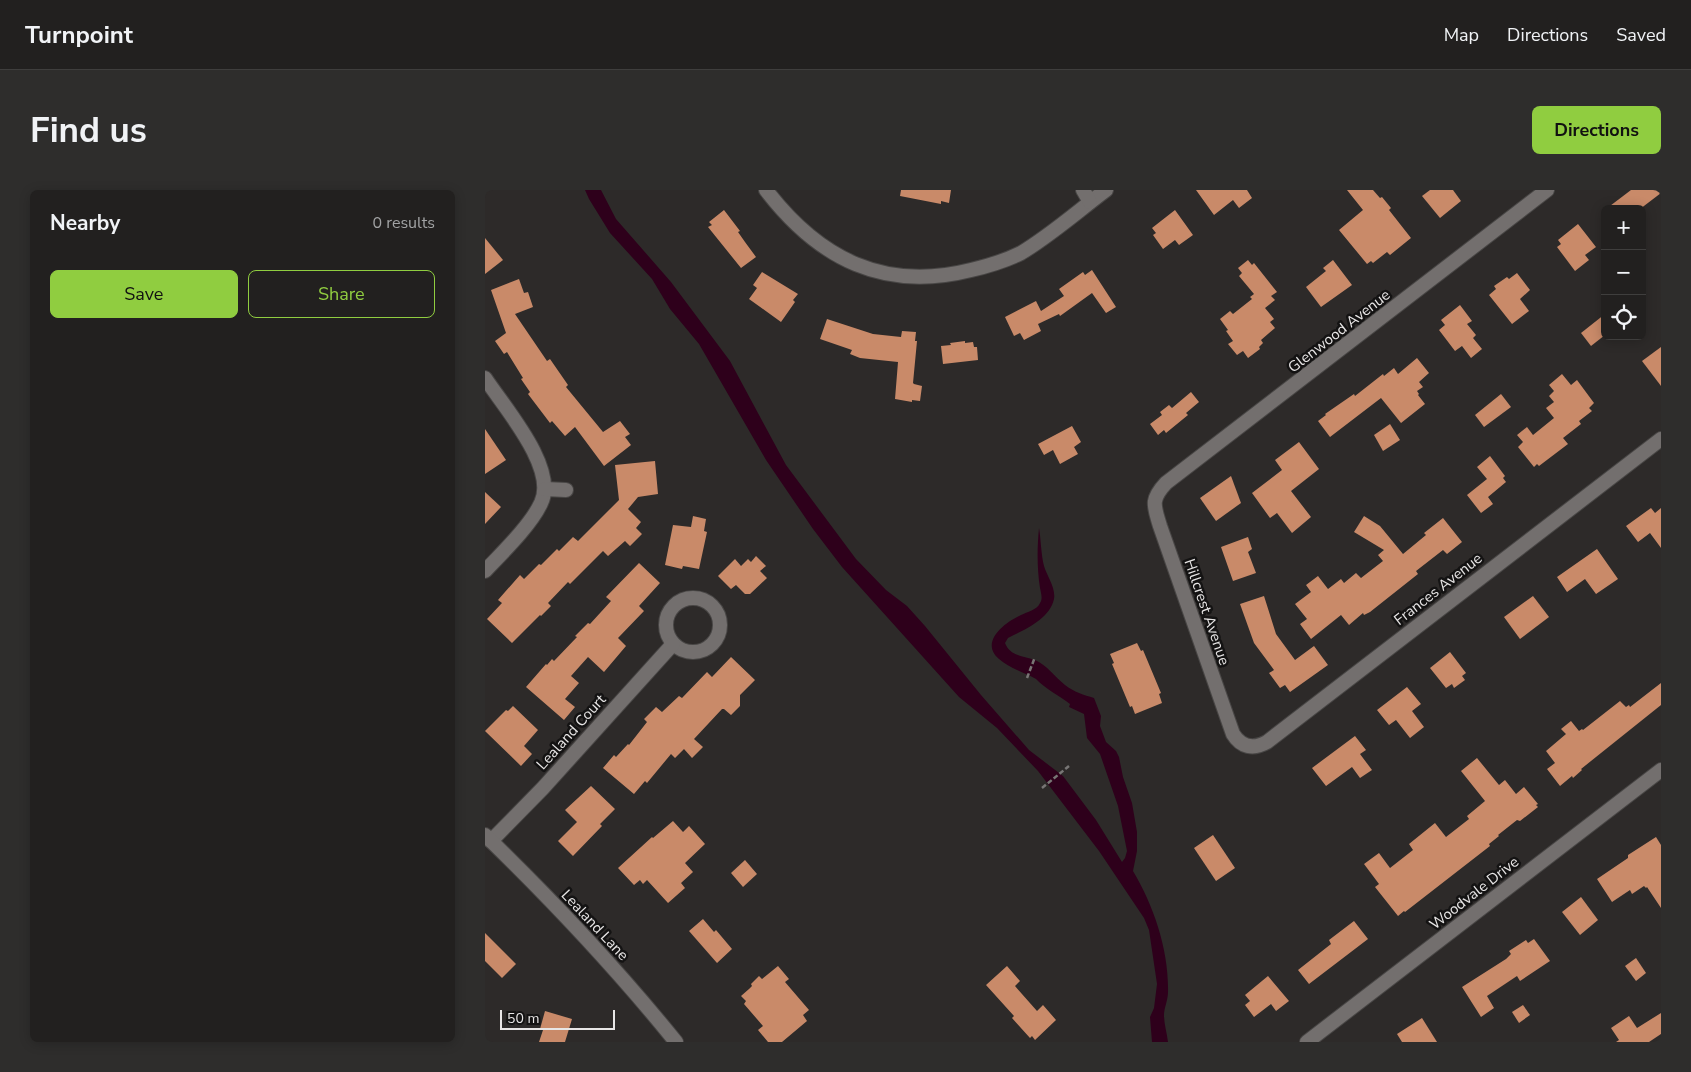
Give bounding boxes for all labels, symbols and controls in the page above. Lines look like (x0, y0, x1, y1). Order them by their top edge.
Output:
text: Turnpoint (25, 19, 133, 51)
text: Map (1444, 23, 1479, 47)
text: Directions (1507, 23, 1588, 47)
text: Saved (1616, 23, 1666, 47)
button: Directions (1532, 106, 1661, 154)
text: Find us (30, 107, 147, 154)
map controls (1601, 205, 1646, 340)
button: + (1601, 205, 1646, 250)
text: Nearby (50, 209, 120, 237)
text: 0 results (373, 212, 435, 234)
button: − (1601, 250, 1646, 295)
button: Save (50, 270, 238, 318)
button: Share (248, 270, 435, 318)
street label: Glenwood Avenue (1284, 285, 1394, 377)
button: locate (1601, 295, 1646, 340)
street label: Frances Avenue (1390, 548, 1486, 630)
street label: Hillcrest Avenue (1179, 556, 1235, 668)
street label: Lealand Court (532, 690, 611, 774)
street label: Woodvale Drive (1425, 852, 1523, 934)
street label: Lealand Lane (557, 885, 633, 965)
scale bar (500, 1007, 615, 1030)
text: 50 m (507, 1009, 539, 1028)

